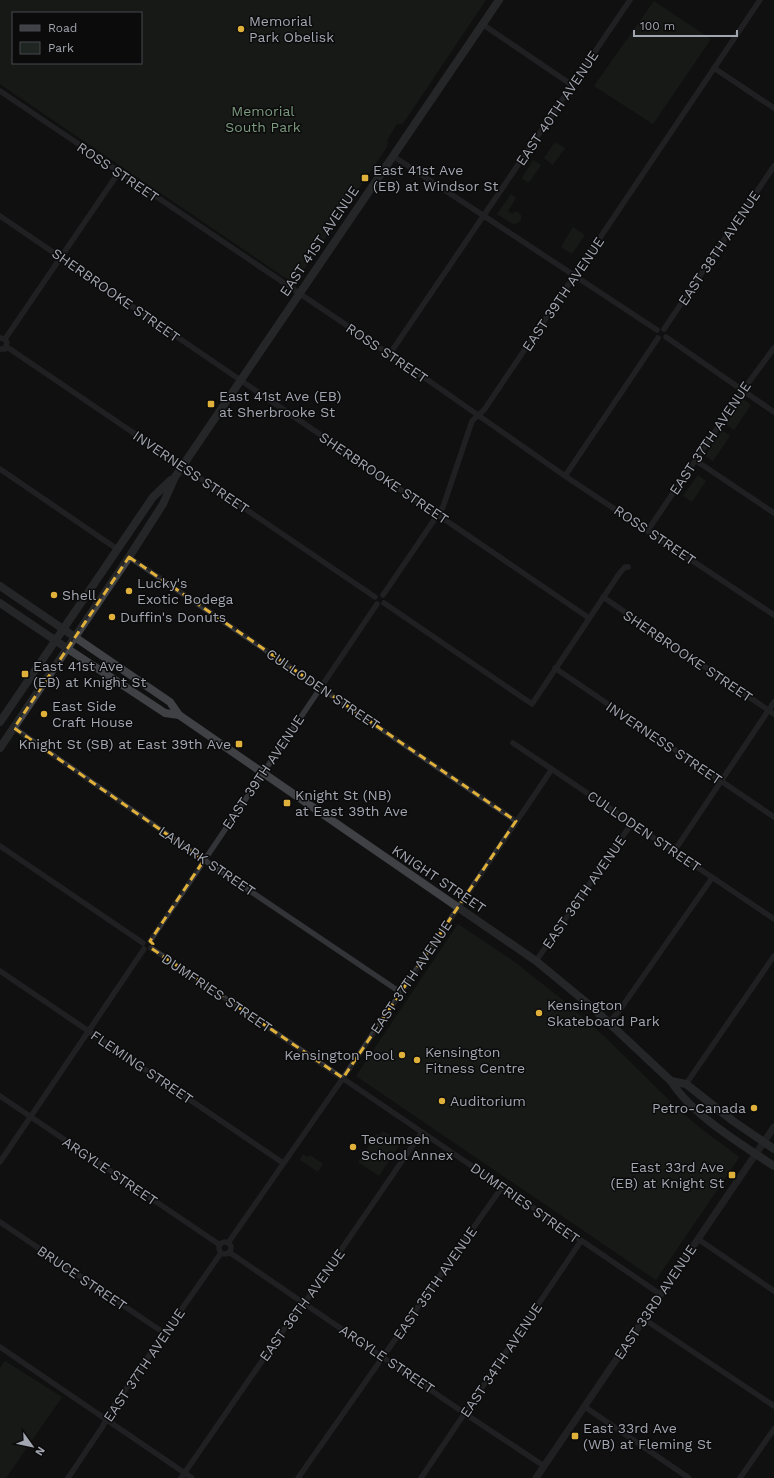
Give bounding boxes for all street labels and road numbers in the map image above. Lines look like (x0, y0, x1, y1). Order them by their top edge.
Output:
street label: EAST 40TH AVENUE (513, 47, 601, 169)
street label: ROSS STREET (74, 139, 162, 206)
street label: EAST 41ST AVENUE (276, 183, 362, 299)
street label: EAST 38TH AVENUE (675, 188, 763, 308)
street label: EAST 39TH AVENUE (519, 234, 607, 354)
street label: SHERBROOKE STREET (49, 245, 183, 346)
street label: ROSS STREET (343, 320, 431, 387)
street label: EAST 37TH AVENUE (666, 378, 754, 498)
street label: INVERNESS STREET (130, 427, 252, 517)
street label: SHERBROOKE STREET (316, 429, 452, 528)
street label: ROSS STREET (611, 502, 699, 569)
street label: SHERBROOKE STREET (620, 607, 756, 706)
street label: CULLODEN STREET (263, 645, 383, 733)
street label: INVERNESS STREET (603, 698, 725, 788)
street label: EAST 39TH AVENUE (219, 712, 307, 832)
street label: CULLODEN STREET (584, 787, 704, 875)
street label: LANARK STREET (156, 823, 259, 899)
street label: EAST 36TH AVENUE (539, 832, 629, 952)
street label: KNIGHT STREET (389, 842, 489, 917)
street label: EAST 37TH AVENUE (367, 917, 455, 1037)
street label: DUMFRIES STREET (159, 950, 276, 1036)
street label: FLEMING STREET (88, 1027, 197, 1107)
street label: ARGYLE STREET (60, 1133, 161, 1209)
street label: DUMFRIES STREET (467, 1159, 583, 1247)
street label: EAST 35TH AVENUE (390, 1223, 480, 1343)
street label: BRUCE STREET (34, 1242, 130, 1314)
street label: EAST 33RD AVENUE (611, 1242, 699, 1362)
street label: EAST 36TH AVENUE (256, 1246, 348, 1364)
street label: EAST 34TH AVENUE (457, 1300, 545, 1420)
street label: EAST 37TH AVENUE (100, 1305, 188, 1425)
street label: ARGYLE STREET (337, 1321, 438, 1397)

